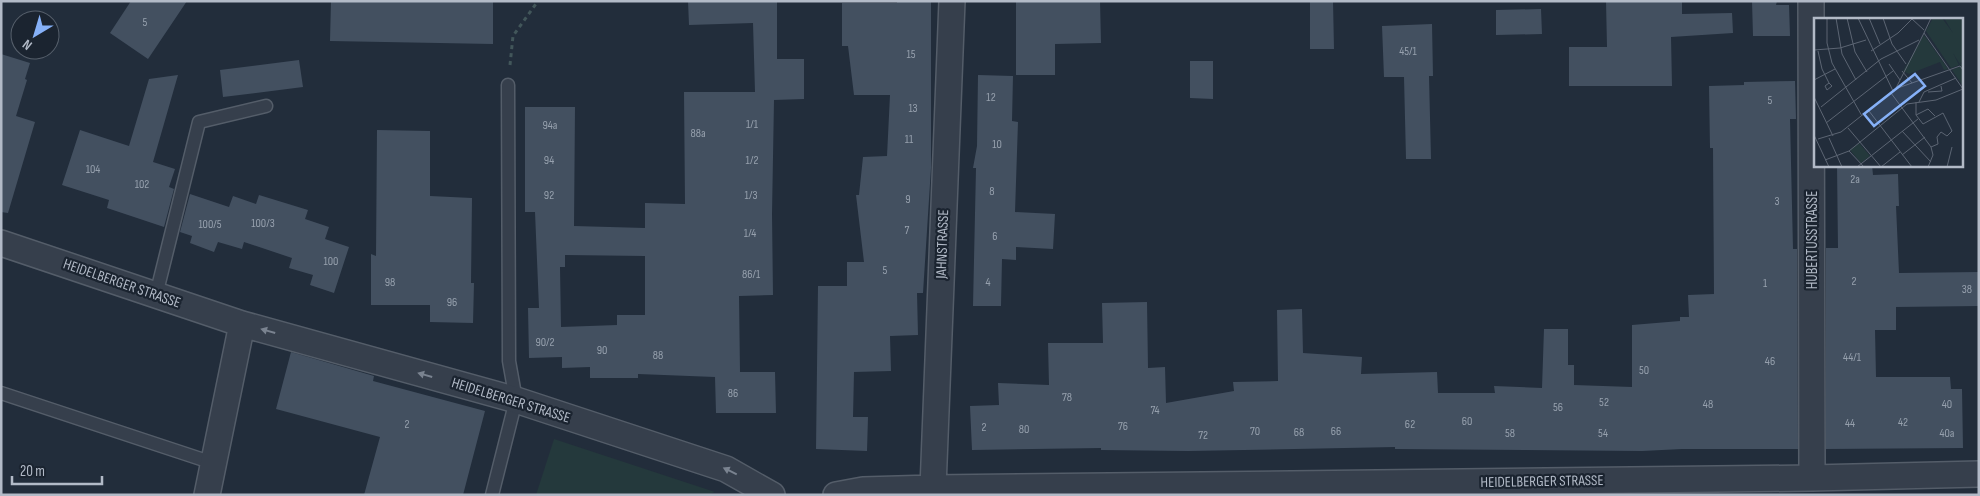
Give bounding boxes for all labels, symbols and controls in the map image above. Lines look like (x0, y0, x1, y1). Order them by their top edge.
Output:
north arrow (10, 10, 60, 60)
house number: 5 (143, 15, 148, 30)
inset map (1814, 18, 1962, 166)
text: N (19, 36, 35, 54)
house number: 45/1 (1399, 44, 1418, 59)
house number: 15 (906, 47, 916, 62)
house number: 12 (986, 90, 996, 105)
house number: 5 (1768, 93, 1773, 108)
house number: 13 (908, 101, 918, 116)
house number: 1/1 (746, 117, 759, 132)
house number: 94a (543, 118, 558, 133)
house number: 88a (690, 126, 706, 141)
house number: 11 (905, 132, 914, 147)
house number: 10 (992, 137, 1002, 152)
house number: 94 (544, 153, 554, 168)
house number: 1/2 (746, 153, 758, 168)
house number: 104 (86, 162, 100, 177)
house number: 2a (1850, 172, 1860, 187)
house number: 102 (135, 177, 149, 192)
house number: 8 (989, 184, 995, 199)
house number: 92 (544, 188, 554, 203)
house number: 1/3 (745, 188, 757, 203)
street label: HUBERTUSSTRASSE (1803, 191, 1822, 289)
house number: 9 (905, 192, 911, 207)
house number: 3 (1774, 194, 1780, 209)
street label: JAHNSTRASSE (932, 209, 953, 280)
house number: 100/3 (251, 216, 275, 231)
house number: 100/5 (198, 217, 222, 232)
house number: 7 (905, 223, 910, 238)
house number: 1/4 (744, 226, 756, 241)
house number: 6 (992, 229, 998, 244)
street label: HEIDELBERGER STRASSE (61, 254, 183, 312)
house number: 100 (324, 254, 338, 269)
house number: 5 (883, 263, 888, 278)
house number: 86/1 (742, 267, 761, 282)
house number: 2 (1852, 274, 1857, 289)
house number: 98 (385, 275, 395, 290)
house number: 4 (985, 275, 991, 290)
house number: 1 (1763, 276, 1768, 291)
house number: 38 (1962, 282, 1972, 297)
house number: 96 (447, 295, 457, 310)
one-way arrow (261, 327, 276, 335)
house number: 90/2 (535, 335, 555, 350)
house number: 90 (597, 343, 607, 358)
house number: 88 (653, 348, 663, 363)
house number: 44/1 (1843, 350, 1862, 365)
house number: 46 (1765, 354, 1775, 369)
house number: 50 (1639, 363, 1649, 378)
one-way arrow (417, 370, 432, 378)
street label: HEIDELBERGER STRASSE (449, 373, 572, 428)
house number: 86 (728, 386, 738, 401)
house number: 78 (1062, 390, 1072, 405)
house number: 52 (1599, 395, 1609, 410)
house number: 48 (1703, 397, 1713, 412)
house number: 40 (1942, 397, 1952, 412)
house number: 56 (1553, 400, 1563, 415)
house number: 74 (1150, 403, 1160, 418)
house number: 60 (1462, 414, 1472, 429)
house number: 42 (1898, 415, 1908, 430)
house number: 44 (1845, 416, 1855, 431)
house number: 2 (405, 417, 410, 432)
house number: 62 (1405, 417, 1415, 432)
house number: 76 (1118, 419, 1128, 434)
house number: 2 (982, 420, 987, 435)
house number: 80 (1019, 422, 1029, 437)
house number: 70 (1250, 424, 1260, 439)
house number: 66 (1331, 424, 1341, 439)
house number: 68 (1294, 425, 1304, 440)
house number: 58 (1505, 426, 1515, 441)
house number: 54 (1598, 426, 1608, 441)
house number: 40a (1940, 426, 1955, 441)
house number: 72 (1198, 428, 1208, 443)
scale bar (12, 454, 102, 486)
text: 20 m (20, 462, 45, 481)
one-way arrow (722, 467, 737, 475)
street label: HEIDELBERGER STRASSE (1480, 471, 1604, 492)

